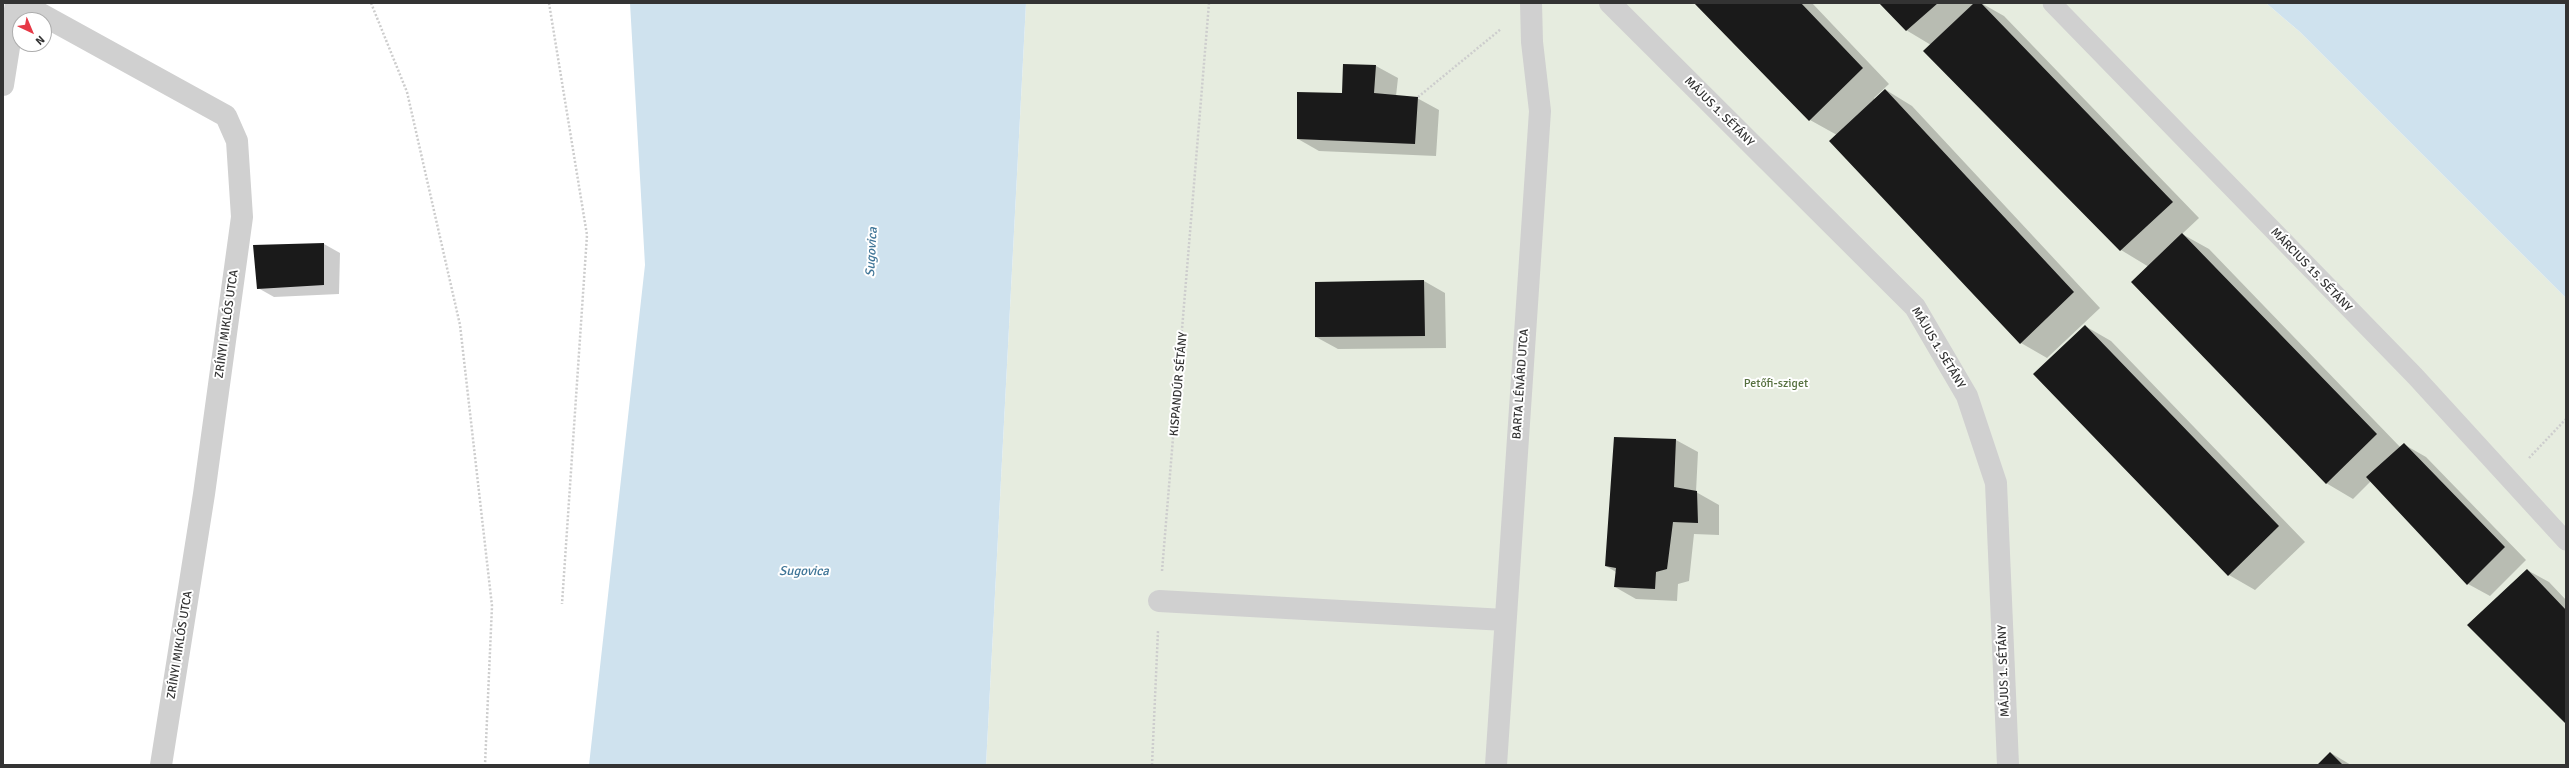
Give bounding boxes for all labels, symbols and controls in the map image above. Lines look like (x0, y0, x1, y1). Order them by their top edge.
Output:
north arrow (12, 12, 52, 52)
text: N (33, 33, 47, 48)
street label: MÁJUS 1. SÉTÁNY (1681, 74, 1757, 150)
street label: MÁRCIUS 15. SÉTÁNY (2267, 225, 2355, 315)
water label: Sugovica (863, 227, 881, 277)
street label: ZRÍNYI MIKLÓS UTCA (212, 269, 242, 379)
street label: MÁJUS 1. SÉTÁNY (1908, 305, 1968, 391)
street label: BARTA LÉNÁRD UTCA (1510, 328, 1532, 440)
street label: KISPANDÚR SÉTÁNY (1167, 331, 1191, 437)
park label: Petőfi-sziget (1744, 377, 1808, 391)
water label: Sugovica (779, 564, 829, 580)
street label: ZRÍNYI MIKLÓS UTCA (164, 590, 196, 700)
street label: MÁJUS 1. SÉTÁNY (1995, 625, 2013, 717)

